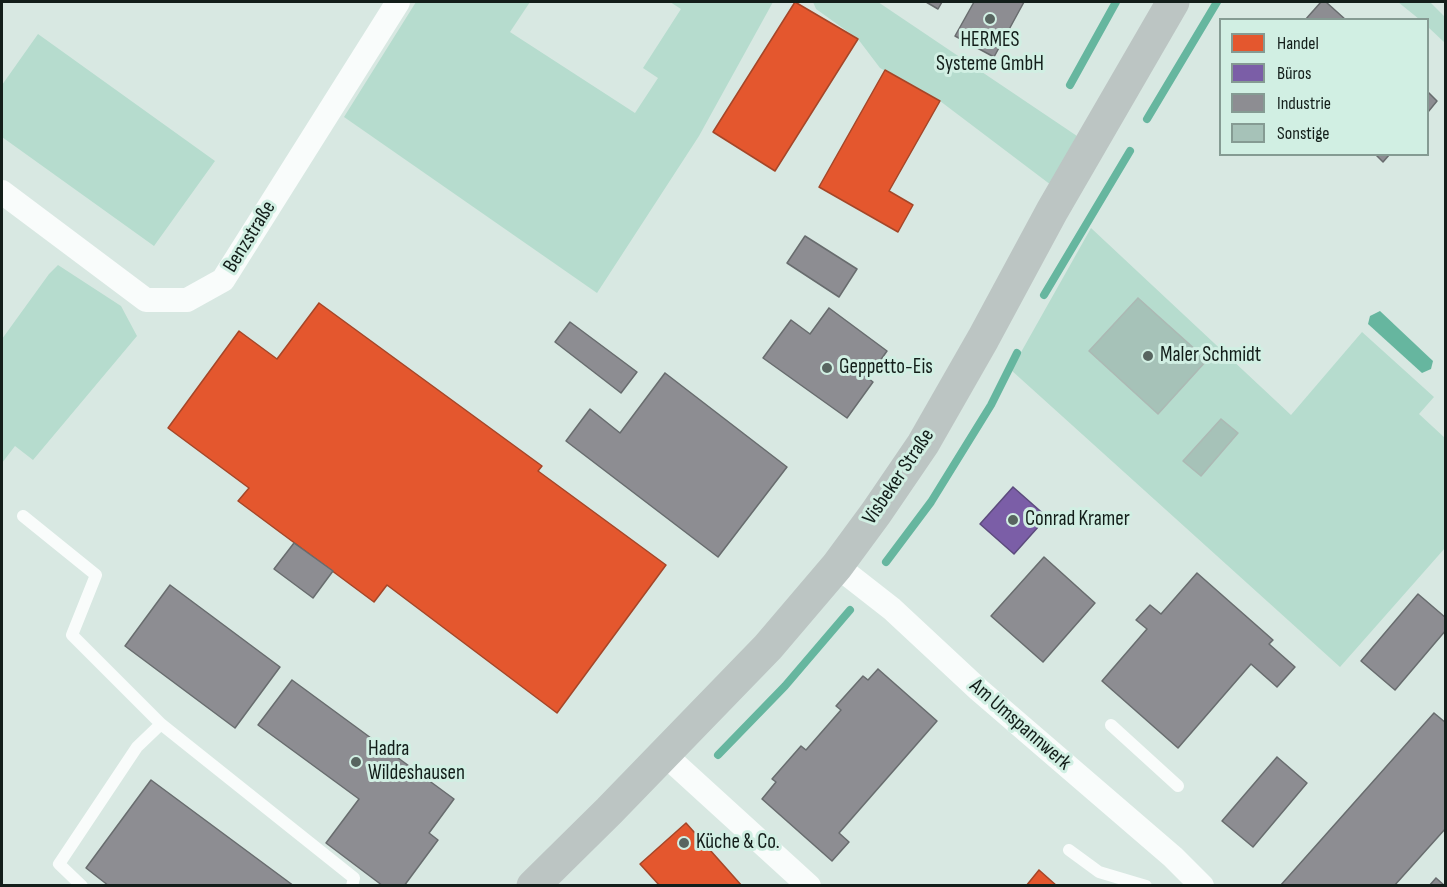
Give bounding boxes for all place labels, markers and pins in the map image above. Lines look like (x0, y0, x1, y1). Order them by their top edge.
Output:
marker: HERMES Systeme GmbH (983, 12, 997, 26)
place label: HERMES Systeme GmbH (936, 28, 1044, 78)
place label: Maler Schmidt (1160, 343, 1261, 369)
marker: Maler Schmidt (1141, 349, 1155, 363)
place label: Geppetto-Eis (839, 355, 933, 381)
marker: Geppetto-Eis (820, 361, 834, 375)
place label: Conrad Kramer (1025, 507, 1130, 533)
marker: Conrad Kramer (1006, 513, 1020, 527)
place label: Hadra Wildeshausen (368, 737, 465, 787)
marker: Hadra Wildeshausen (349, 755, 363, 769)
place label: Küche & Co. (696, 830, 780, 856)
marker: Küche & Co. (677, 836, 691, 850)

